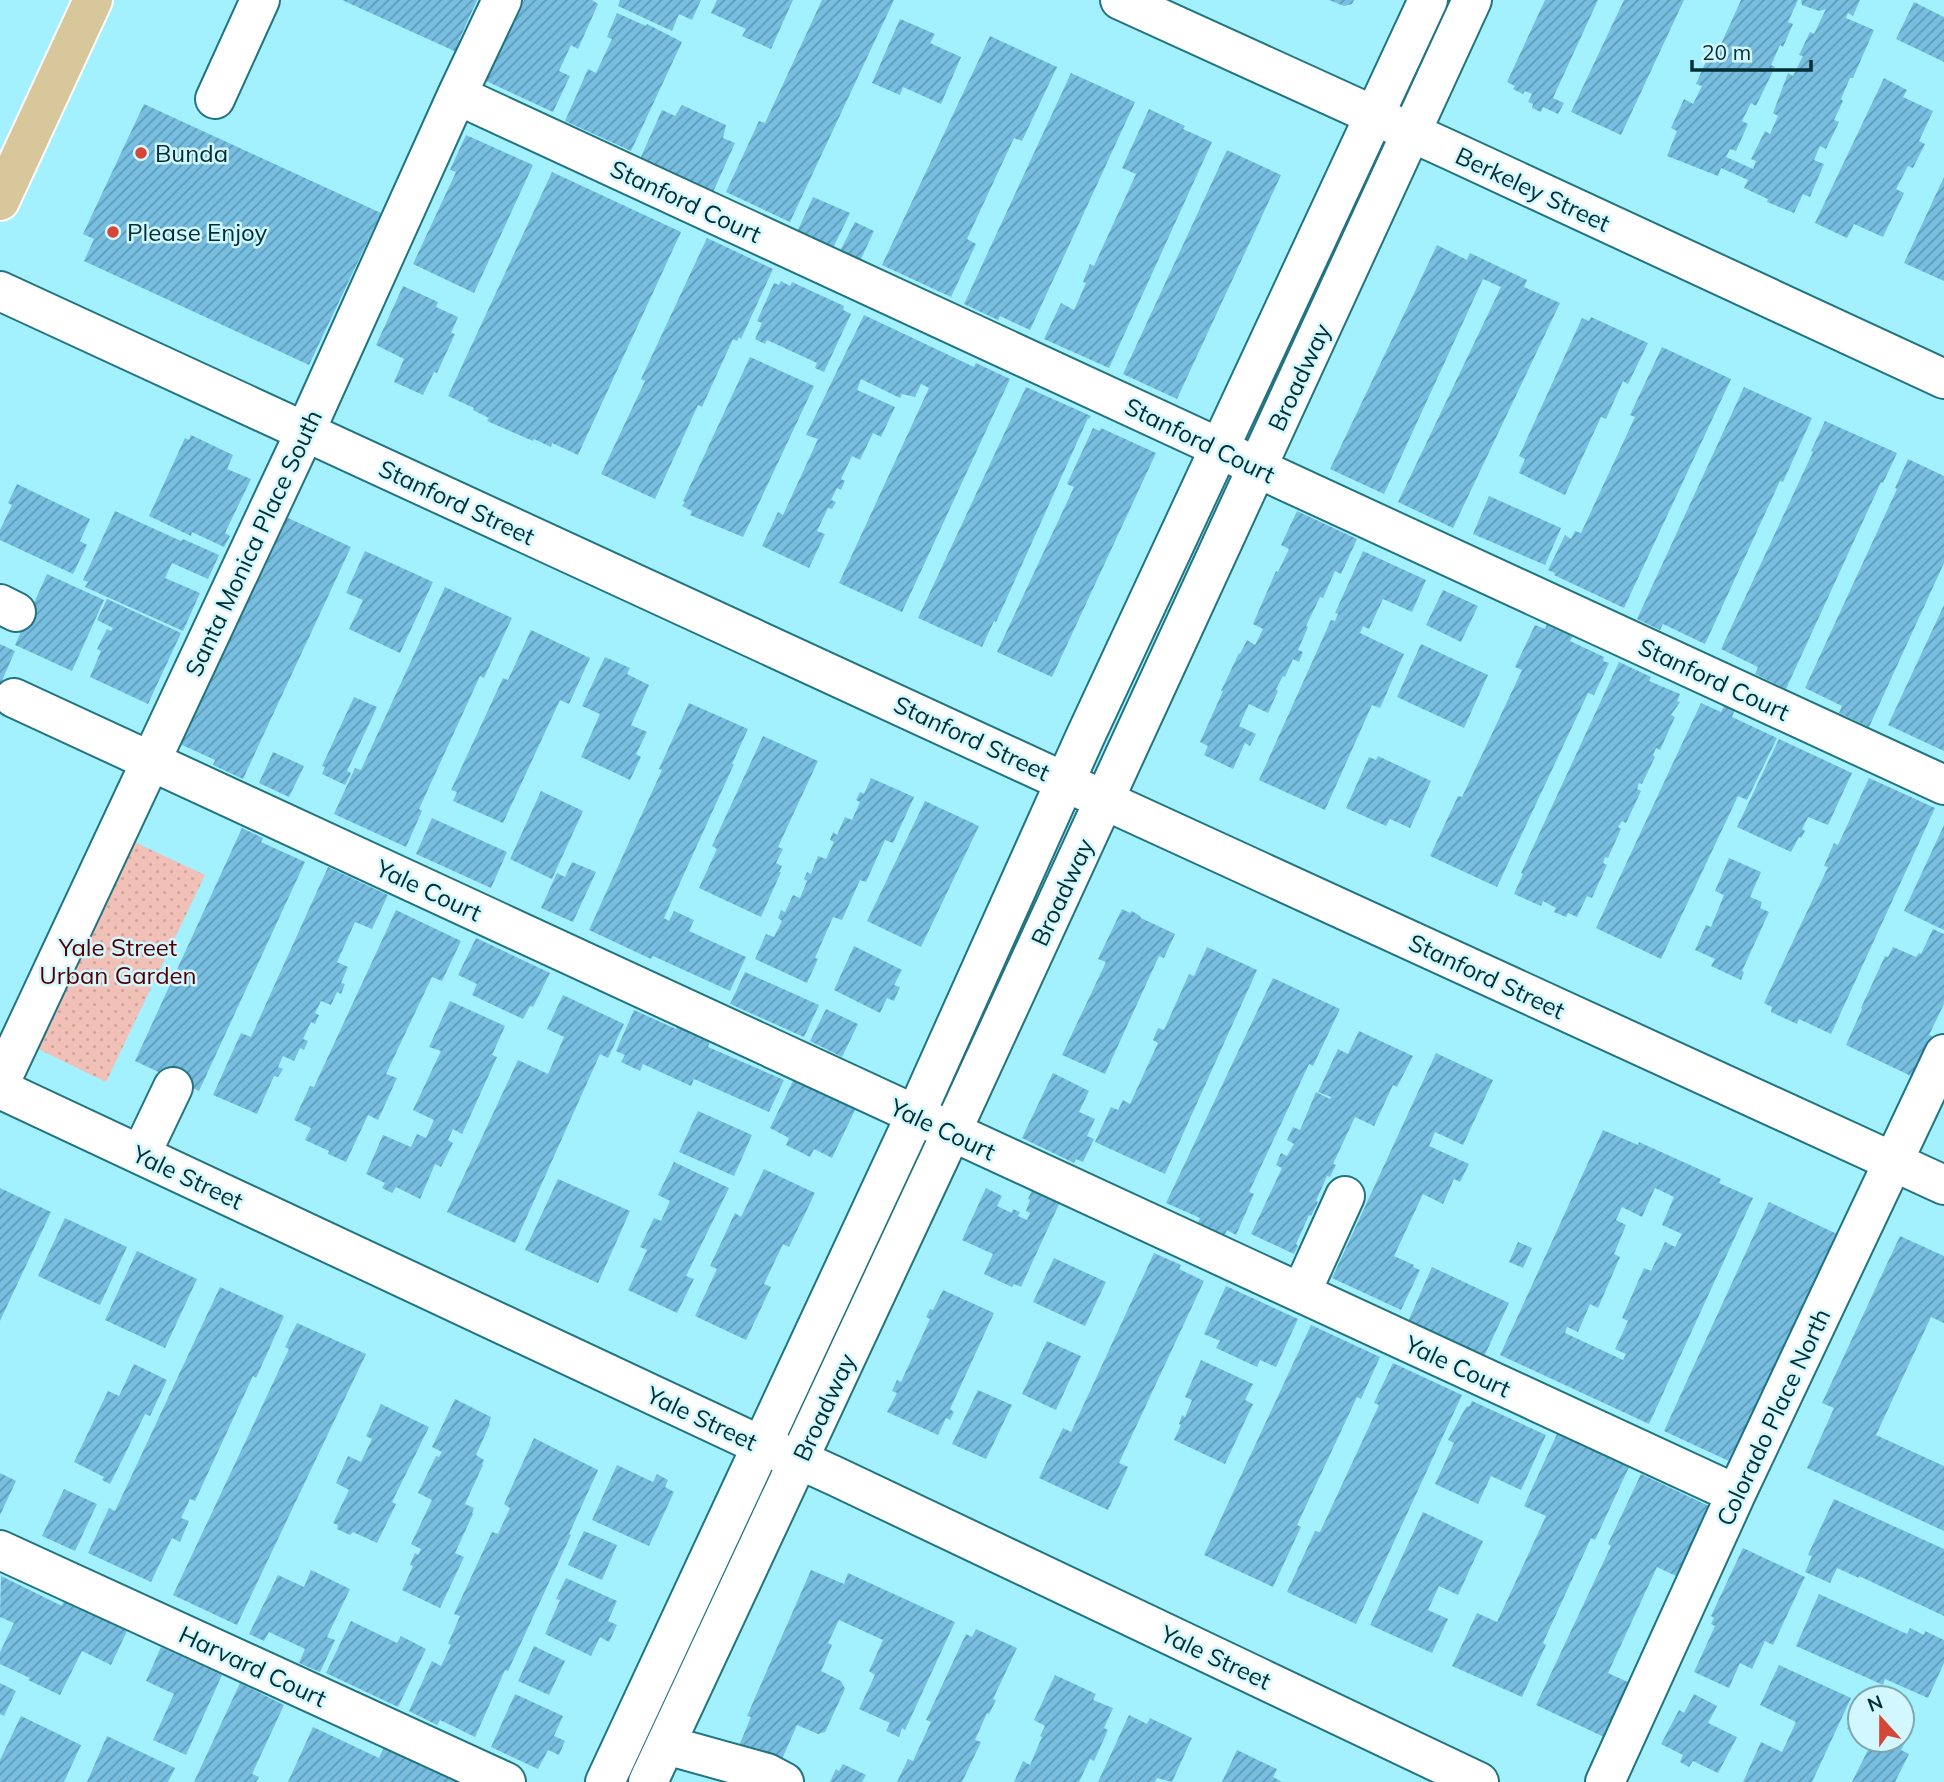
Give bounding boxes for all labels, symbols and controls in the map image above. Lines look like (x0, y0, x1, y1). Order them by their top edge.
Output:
scale bar (1692, 28, 1811, 72)
text: 20 m (1702, 39, 1751, 65)
place label: Bunda (155, 138, 228, 168)
street label: Berkeley Street (1451, 140, 1615, 238)
marker: Bunda (133, 145, 149, 161)
street label: Stanford Court (606, 153, 766, 249)
place label: Please Enjoy (127, 217, 267, 247)
marker: Please Enjoy (105, 224, 121, 240)
street label: Broadway (1261, 318, 1337, 435)
street label: Stanford Court (1120, 391, 1280, 489)
street label: Santa Monica Place South (178, 405, 328, 681)
street label: Stanford Street (374, 453, 540, 551)
street label: Stanford Court (1634, 631, 1794, 727)
street label: Stanford Street (889, 689, 1055, 787)
street label: Broadway (1024, 833, 1100, 950)
street label: Yale Court (371, 852, 487, 927)
street label: Stanford Street (1404, 927, 1570, 1025)
park label: Yale Street Urban Garden (39, 932, 197, 990)
street label: Yale Court (885, 1091, 1001, 1166)
street label: Yale Street (127, 1138, 248, 1216)
street label: Colorado Place North (1709, 1304, 1837, 1530)
street label: Yale Court (1400, 1328, 1516, 1403)
street label: Broadway (786, 1348, 862, 1465)
street label: Yale Street (641, 1379, 762, 1457)
street label: Yale Street (1155, 1618, 1276, 1696)
street label: Harvard Court (175, 1619, 331, 1713)
north arrow (1846, 1684, 1916, 1754)
text: N (1864, 1689, 1886, 1717)

